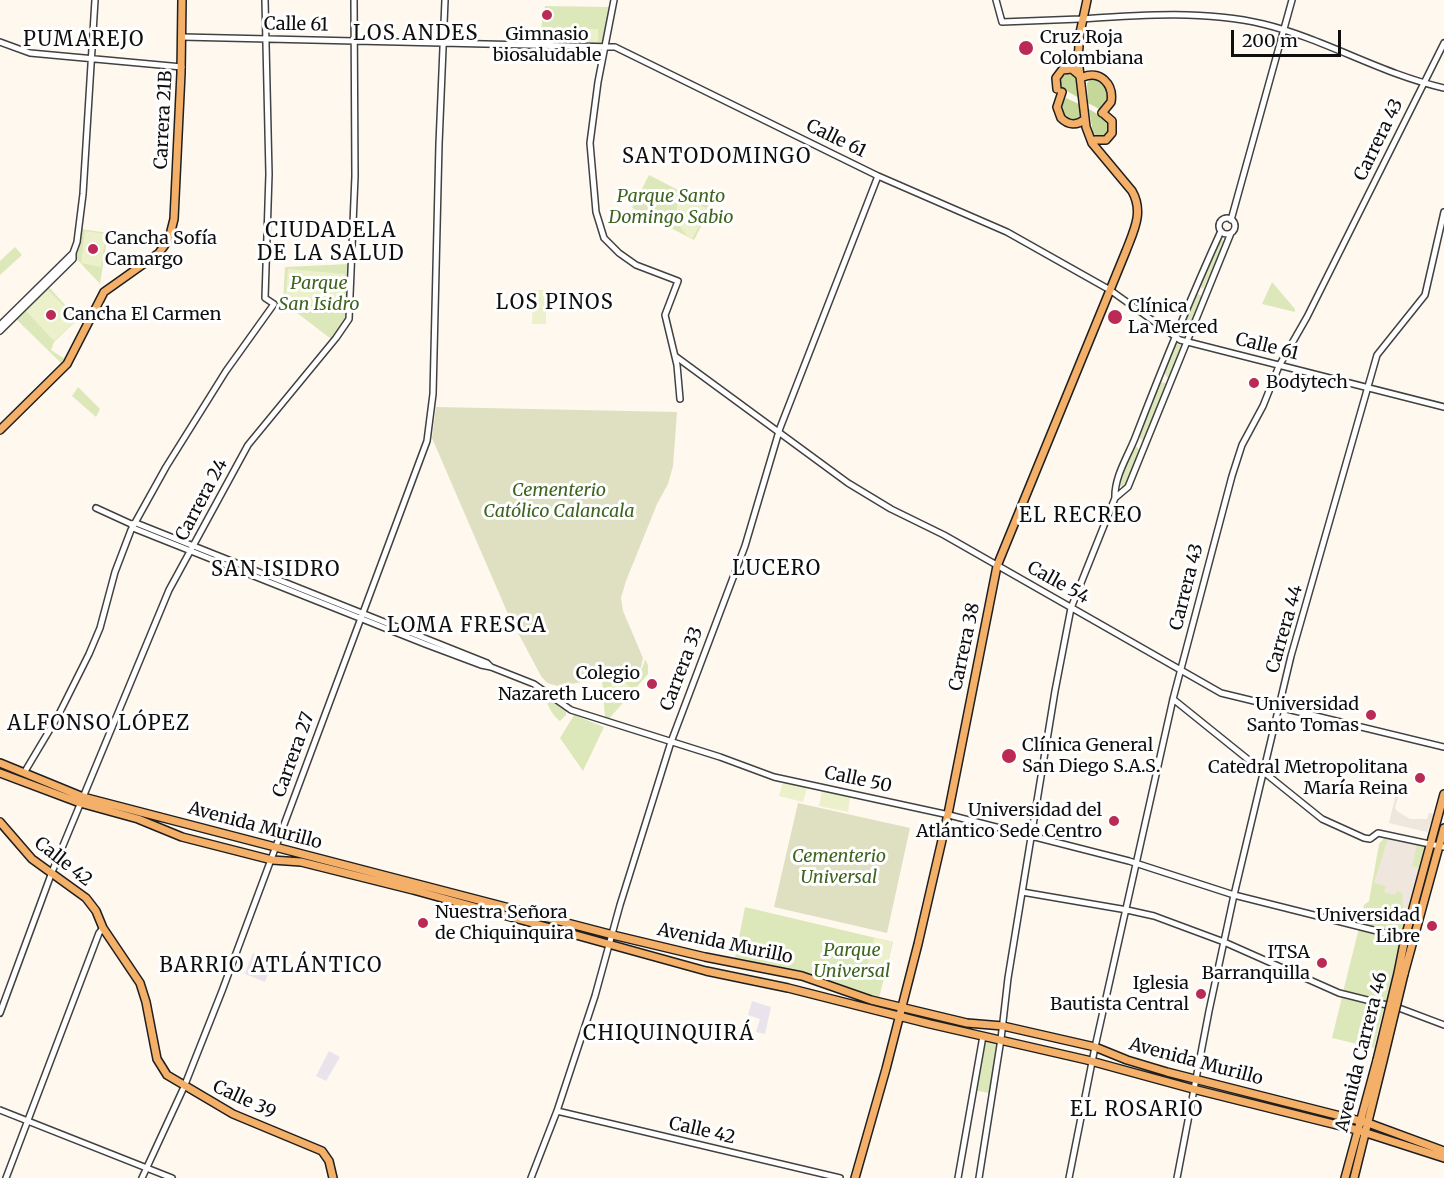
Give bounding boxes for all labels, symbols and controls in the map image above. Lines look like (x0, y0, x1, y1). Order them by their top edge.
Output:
marker: Gimnasio biosaludable (540, 8, 554, 22)
street label: Calle 61 (264, 14, 328, 36)
scale bar (1234, 18, 1344, 56)
district label: LOS ANDES (353, 22, 479, 46)
place label: Gimnasio biosaludable (493, 24, 601, 66)
place label: Cruz Roja Colombiana (1040, 27, 1143, 70)
district label: PUMAREJO (23, 28, 145, 52)
text: 200 m (1242, 29, 1298, 52)
marker: Cruz Roja Colombiana (1017, 39, 1035, 57)
street label: Carrera 21B (151, 70, 177, 170)
street label: Carrera 43 (1350, 96, 1408, 184)
street label: Calle 61 (802, 115, 870, 163)
district label: SANTODOMINGO (622, 145, 812, 169)
park label: Parque Santo Domingo Sabio (609, 186, 733, 228)
district label: CIUDADELA DE LA SALUD (257, 219, 405, 266)
place label: Cancha Sofía Camargo (105, 228, 217, 270)
marker: Cancha Sofía Camargo (86, 242, 100, 256)
park label: Parque San Isidro (279, 273, 359, 316)
district label: LOS PINOS (496, 291, 614, 315)
place label: Clínica La Merced (1128, 296, 1218, 338)
place label: Cancha El Carmen (63, 304, 221, 326)
marker: Cancha El Carmen (44, 308, 58, 322)
marker: Clínica La Merced (1106, 308, 1124, 326)
street label: Calle 61 (1233, 329, 1301, 365)
place label: Bodytech (1266, 372, 1348, 394)
marker: Bodytech (1247, 376, 1261, 390)
street label: Carrera 24 (171, 455, 233, 545)
park label: Cementerio Católico Calancala (483, 480, 635, 522)
district label: EL RECREO (1019, 504, 1143, 528)
street label: Carrera 43 (1166, 541, 1208, 633)
district label: LUCERO (732, 557, 822, 581)
street label: Calle 54 (1023, 557, 1093, 609)
district label: SAN ISIDRO (211, 558, 341, 582)
street label: Carrera 44 (1262, 582, 1308, 676)
street label: Carrera 38 (945, 601, 985, 693)
district label: LOMA FRESCA (387, 614, 547, 638)
street label: Carrera 33 (656, 624, 708, 714)
place label: Colegio Nazareth Lucero (498, 663, 640, 706)
marker: Colegio Nazareth Lucero (645, 677, 659, 691)
place label: Universidad Santo Tomas (1246, 694, 1359, 736)
marker: Universidad Santo Tomas (1364, 708, 1378, 722)
street label: Carrera 27 (269, 710, 319, 800)
district label: ALFONSO LÓPEZ (7, 712, 191, 736)
place label: Clínica General San Diego S.A.S. (1022, 735, 1160, 777)
marker: Clínica General San Diego S.A.S. (1000, 747, 1018, 765)
place label: Catedral Metropolitana María Reina (1208, 757, 1408, 800)
street label: Calle 50 (822, 762, 894, 798)
marker: Catedral Metropolitana María Reina (1413, 771, 1427, 785)
street label: Avenida Murillo (186, 798, 324, 854)
place label: Universidad del Atlántico Sede Centro (916, 800, 1102, 842)
marker: Universidad del Atlántico Sede Centro (1107, 814, 1121, 828)
street label: Calle 42 (30, 833, 96, 891)
park label: Cementerio Universal (792, 846, 886, 888)
place label: Nuestra Señora de Chiquinquira (435, 902, 574, 944)
place label: Universidad Libre (1316, 905, 1420, 948)
marker: Nuestra Señora de Chiquinquira (416, 916, 430, 930)
street label: Avenida Murillo (655, 919, 795, 969)
marker: Universidad Libre (1425, 919, 1439, 933)
park label: Parque Universal (814, 940, 890, 982)
place label: ITSA Barranquilla (1202, 942, 1310, 984)
district label: BARRIO ATLÁNTICO (159, 954, 383, 978)
marker: ITSA Barranquilla (1315, 956, 1329, 970)
street label: Avenida Carrera 46 (1332, 970, 1392, 1134)
place label: Iglesia Bautista Central (1050, 973, 1189, 1016)
marker: Iglesia Bautista Central (1194, 987, 1208, 1001)
district label: CHIQUINQUIRÁ (583, 1022, 755, 1046)
street label: Avenida Murillo (1127, 1034, 1265, 1090)
street label: Calle 39 (209, 1076, 279, 1124)
district label: EL ROSARIO (1070, 1098, 1204, 1122)
street label: Calle 42 (667, 1113, 737, 1149)

